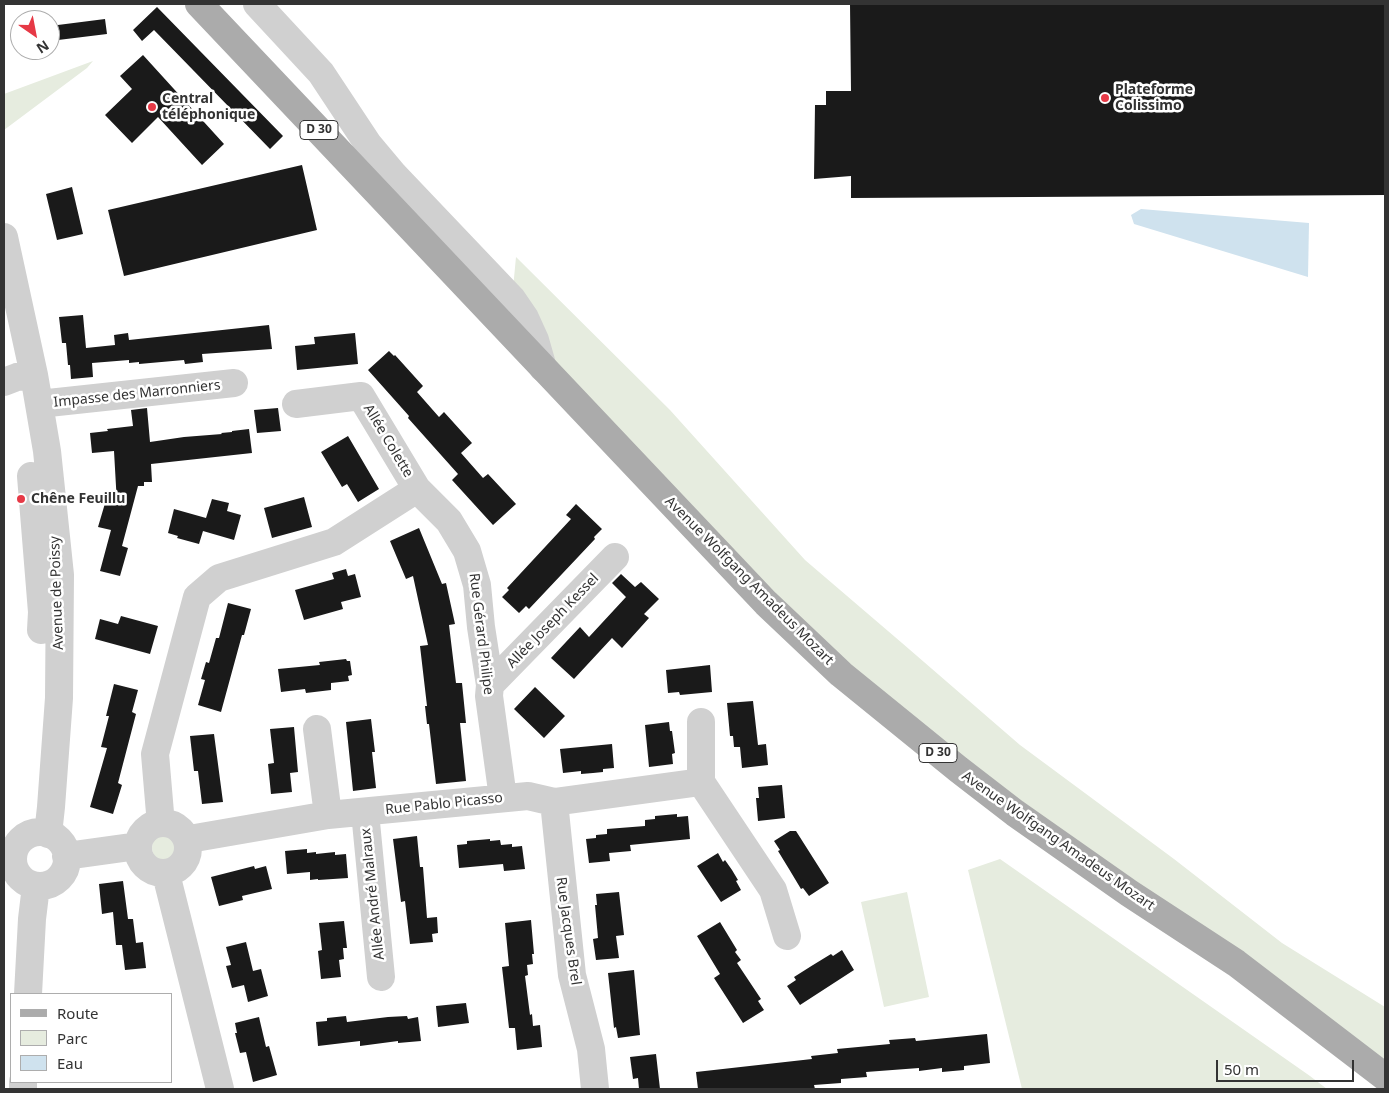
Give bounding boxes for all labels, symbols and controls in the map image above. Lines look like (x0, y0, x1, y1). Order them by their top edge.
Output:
north arrow (10, 10, 60, 60)
text: N (33, 36, 53, 58)
place label: Plateforme Colissimo (1115, 82, 1193, 114)
place label: Central téléphonique (162, 91, 255, 124)
marker: Plateforme Colissimo (1099, 92, 1111, 104)
marker: Central téléphonique (146, 101, 158, 113)
road number: D 30 (300, 120, 338, 140)
street label: Impasse des Marronniers (53, 377, 221, 411)
street label: Allée Colette (360, 401, 416, 481)
place label: Chêne Feuillu (31, 491, 125, 507)
marker: Chêne Feuillu (15, 493, 27, 505)
street label: Avenue Wolfgang Amadeus Mozart (661, 493, 837, 669)
street label: Avenue de Poissy (47, 536, 67, 650)
street label: Allée Joseph Kessel (504, 570, 602, 672)
street label: Rue Gérard Philipe (465, 572, 497, 696)
road number: D 30 (919, 744, 957, 762)
street label: Avenue Wolfgang Amadeus Mozart (958, 768, 1158, 914)
street label: Rue Pablo Picasso (384, 789, 504, 819)
street label: Allée André Malraux (358, 827, 388, 961)
street label: Rue Jacques Brel (552, 876, 584, 986)
legend (10, 993, 172, 1083)
text: Route (57, 1003, 99, 1023)
text: Parc (57, 1028, 88, 1048)
scale bar (1219, 1050, 1356, 1082)
text: Eau (57, 1053, 83, 1073)
text: 50 m (1224, 1059, 1259, 1079)

